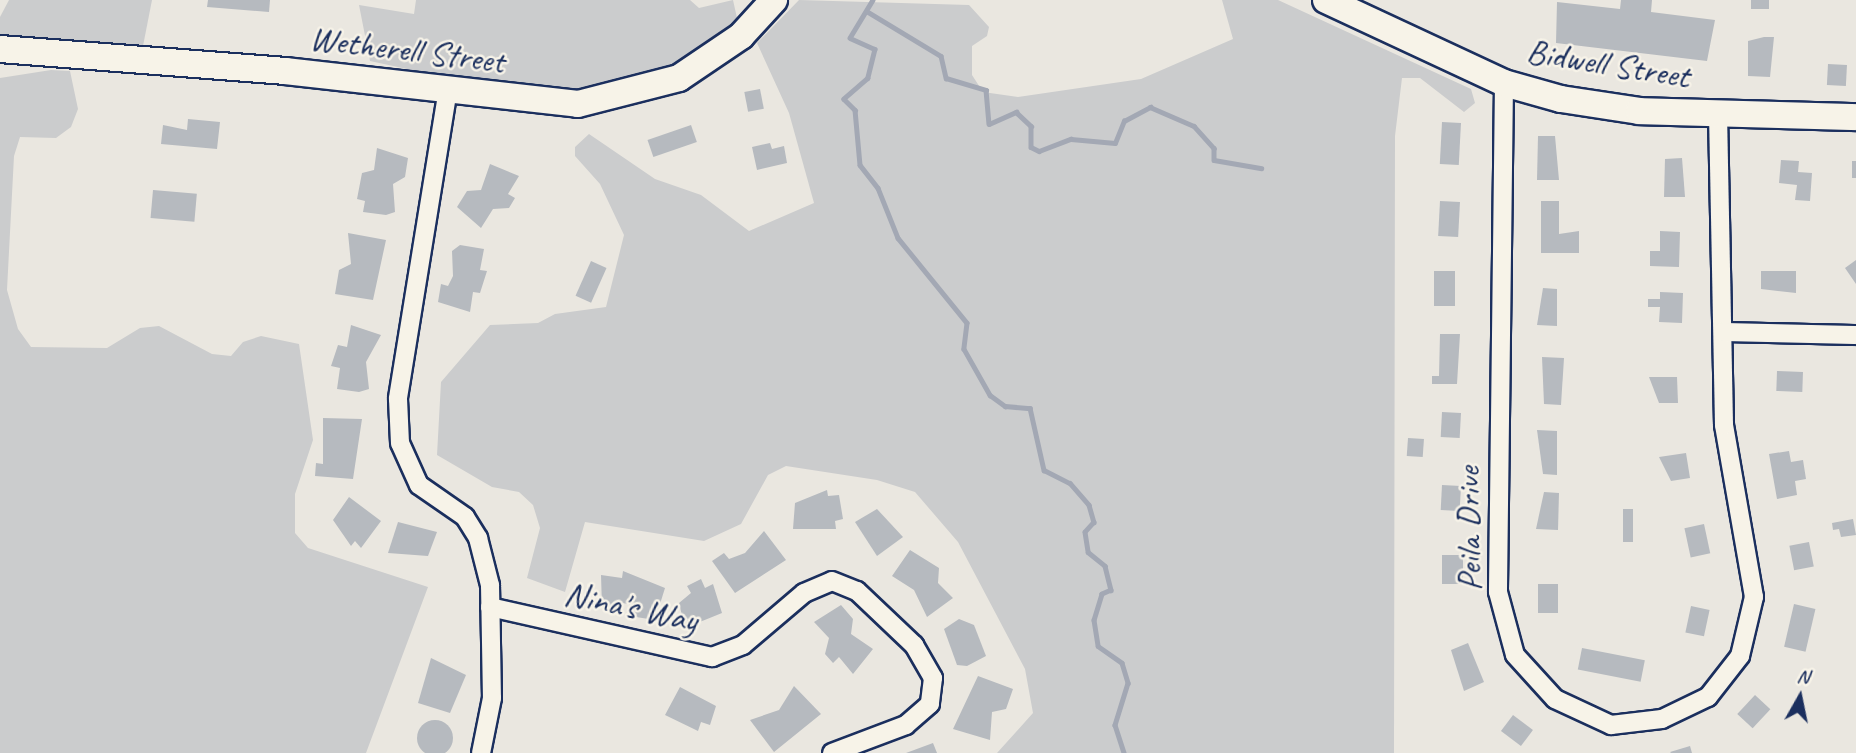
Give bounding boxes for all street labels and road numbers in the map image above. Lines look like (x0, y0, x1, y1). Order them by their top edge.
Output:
street label: Wetherell Street (307, 17, 507, 83)
street label: Bidwell Street (1523, 30, 1693, 98)
street label: Peila Drive (1447, 466, 1491, 592)
street label: Nina's Way (561, 573, 701, 641)

